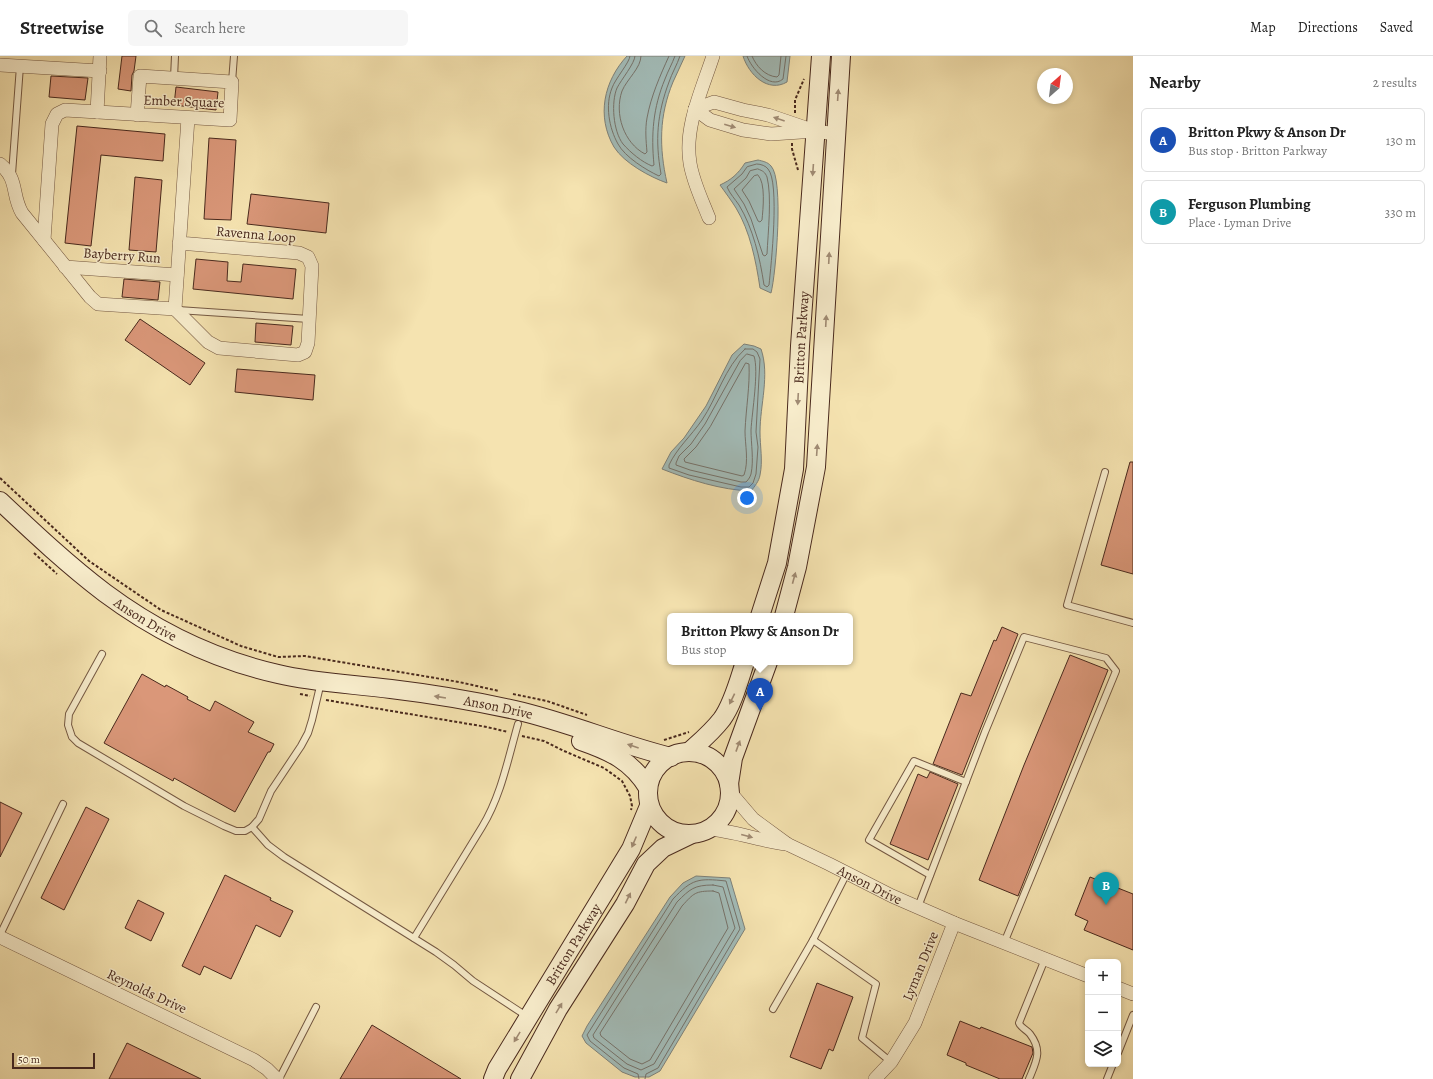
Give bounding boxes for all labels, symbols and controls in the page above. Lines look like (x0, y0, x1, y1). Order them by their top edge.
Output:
search box (128, 10, 408, 46)
text: Streetwise (20, 15, 104, 41)
icon: search (142, 17, 164, 39)
text: Search here (174, 18, 245, 38)
text: Map (1250, 18, 1276, 37)
text: Directions (1298, 18, 1358, 37)
text: Saved (1380, 18, 1413, 37)
north arrow (1037, 68, 1073, 104)
text: Nearby (1149, 71, 1200, 94)
text: 2 results (1373, 74, 1417, 91)
one-way arrow (835, 89, 842, 101)
street label: Ember Square (143, 91, 225, 112)
one-way arrow (773, 115, 785, 121)
text: Britton Pkwy & Anson Dr (1188, 122, 1346, 142)
one-way arrow (724, 123, 736, 129)
text: A (1159, 132, 1167, 149)
text: 130 m (1386, 132, 1416, 149)
text: Bus stop · Britton Parkway (1188, 142, 1327, 159)
one-way arrow (810, 164, 817, 176)
text: Ferguson Plumbing (1188, 194, 1311, 214)
text: B (1159, 204, 1167, 221)
text: 330 m (1385, 204, 1416, 221)
text: Place · Lyman Drive (1188, 214, 1291, 231)
street label: Ravenna Loop (215, 222, 297, 247)
street label: Bayberry Run (83, 243, 162, 268)
one-way arrow (826, 251, 832, 264)
street label: Britton Parkway (789, 290, 814, 384)
one-way arrow (822, 315, 829, 327)
one-way arrow (795, 393, 801, 406)
one-way arrow (814, 444, 821, 457)
your location (737, 488, 757, 508)
one-way arrow (792, 572, 798, 585)
street label: Anson Drive (109, 593, 180, 646)
popup (667, 613, 853, 665)
text: Britton Pkwy & Anson Dr (681, 621, 839, 641)
text: Bus stop (681, 641, 726, 658)
pin: A (747, 678, 773, 711)
street label: Anson Drive (461, 691, 535, 724)
one-way arrow (729, 693, 735, 704)
one-way arrow (434, 694, 446, 700)
one-way arrow (735, 740, 741, 752)
one-way arrow (627, 743, 639, 749)
one-way arrow (741, 833, 753, 839)
one-way arrow (631, 837, 637, 849)
street label: Anson Drive (833, 860, 905, 909)
pin: B (1093, 872, 1119, 905)
one-way arrow (625, 893, 631, 904)
street label: Britton Parkway (541, 899, 606, 989)
street label: Lyman Drive (898, 929, 943, 1004)
map controls (1085, 959, 1121, 1067)
button: + (1085, 959, 1121, 995)
street label: Reynolds Drive (104, 965, 190, 1018)
button: − (1085, 995, 1121, 1031)
one-way arrow (555, 1003, 563, 1013)
one-way arrow (513, 1031, 520, 1043)
button: layers (1085, 1031, 1121, 1067)
scale bar (12, 1051, 95, 1070)
text: 50 m (18, 1052, 40, 1067)

